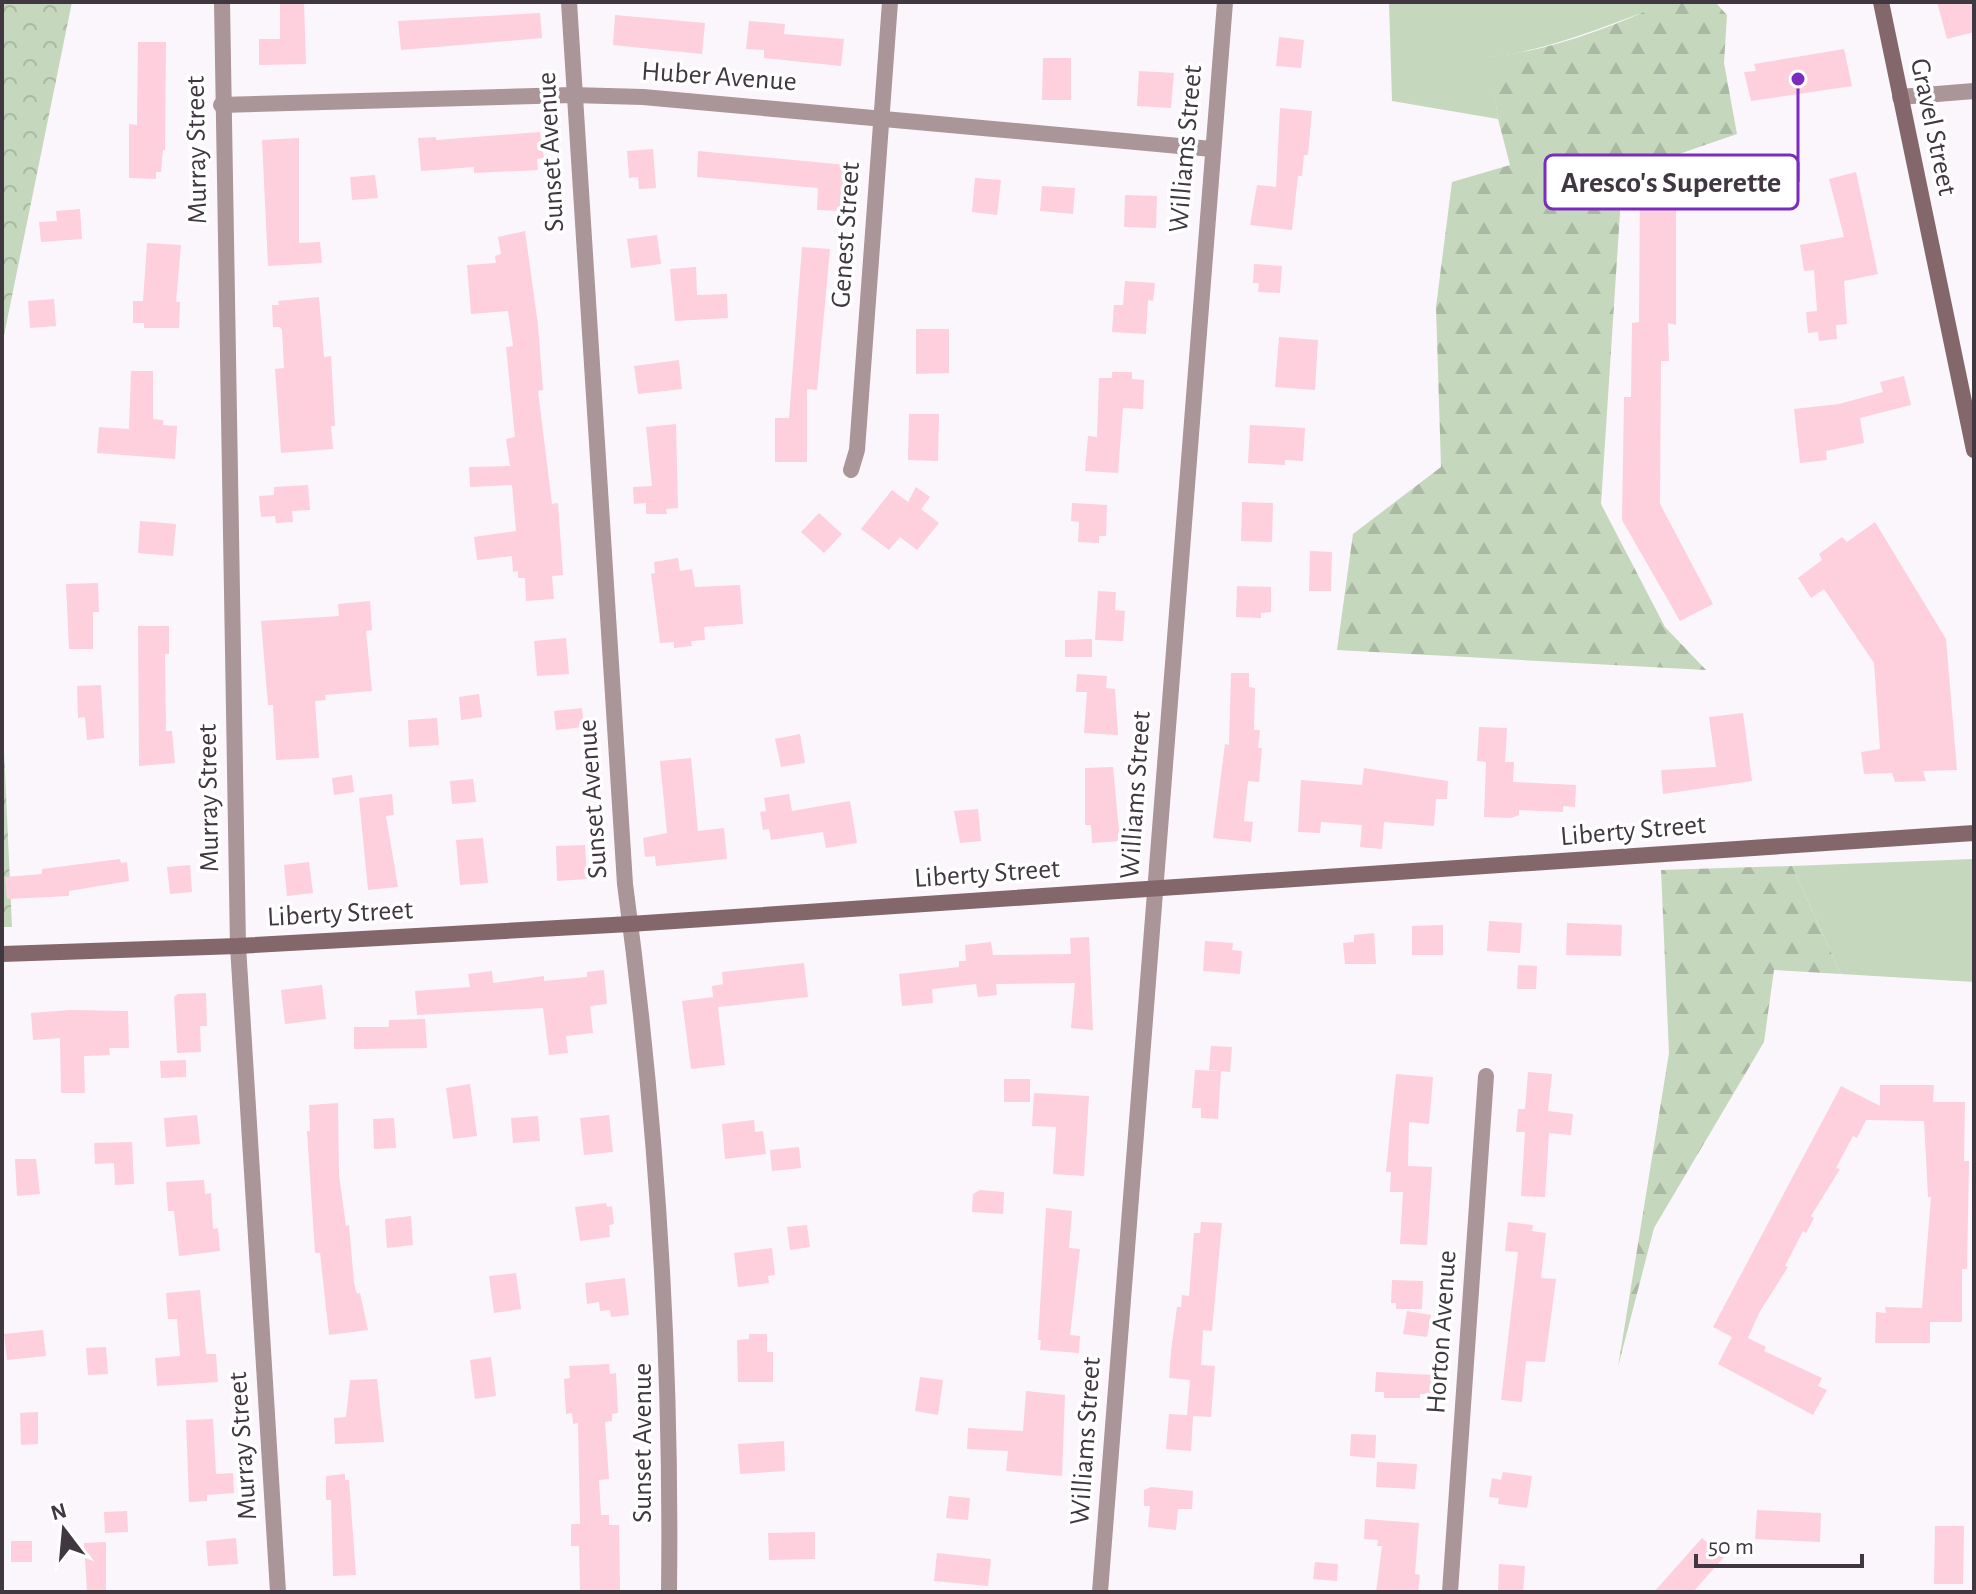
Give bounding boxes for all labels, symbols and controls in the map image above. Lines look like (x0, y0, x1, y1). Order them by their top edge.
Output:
street label: Gravel Street (1905, 56, 1961, 198)
street label: Huber Avenue (640, 58, 798, 96)
street label: Williams Street (1165, 64, 1207, 234)
street label: Sunset Avenue (533, 71, 569, 233)
street label: Murray Street (182, 76, 212, 224)
callout: Aresco's Superette (1545, 155, 1798, 209)
street label: Genest Street (827, 161, 865, 309)
text: Aresco's Superette (1561, 168, 1781, 198)
street label: Williams Street (1116, 710, 1156, 880)
street label: Sunset Avenue (573, 718, 613, 880)
street label: Murray Street (194, 724, 224, 872)
street label: Liberty Street (1559, 811, 1707, 851)
street label: Liberty Street (913, 855, 1061, 893)
street label: Liberty Street (266, 896, 414, 932)
street label: Horton Avenue (1422, 1249, 1462, 1415)
street label: Williams Street (1066, 1356, 1106, 1526)
street label: Sunset Avenue (629, 1363, 657, 1523)
street label: Murray Street (224, 1371, 262, 1521)
north arrow (24, 1490, 104, 1570)
text: N (48, 1499, 69, 1524)
scale bar (1696, 1518, 1862, 1568)
text: 50 m (1708, 1535, 1754, 1559)

